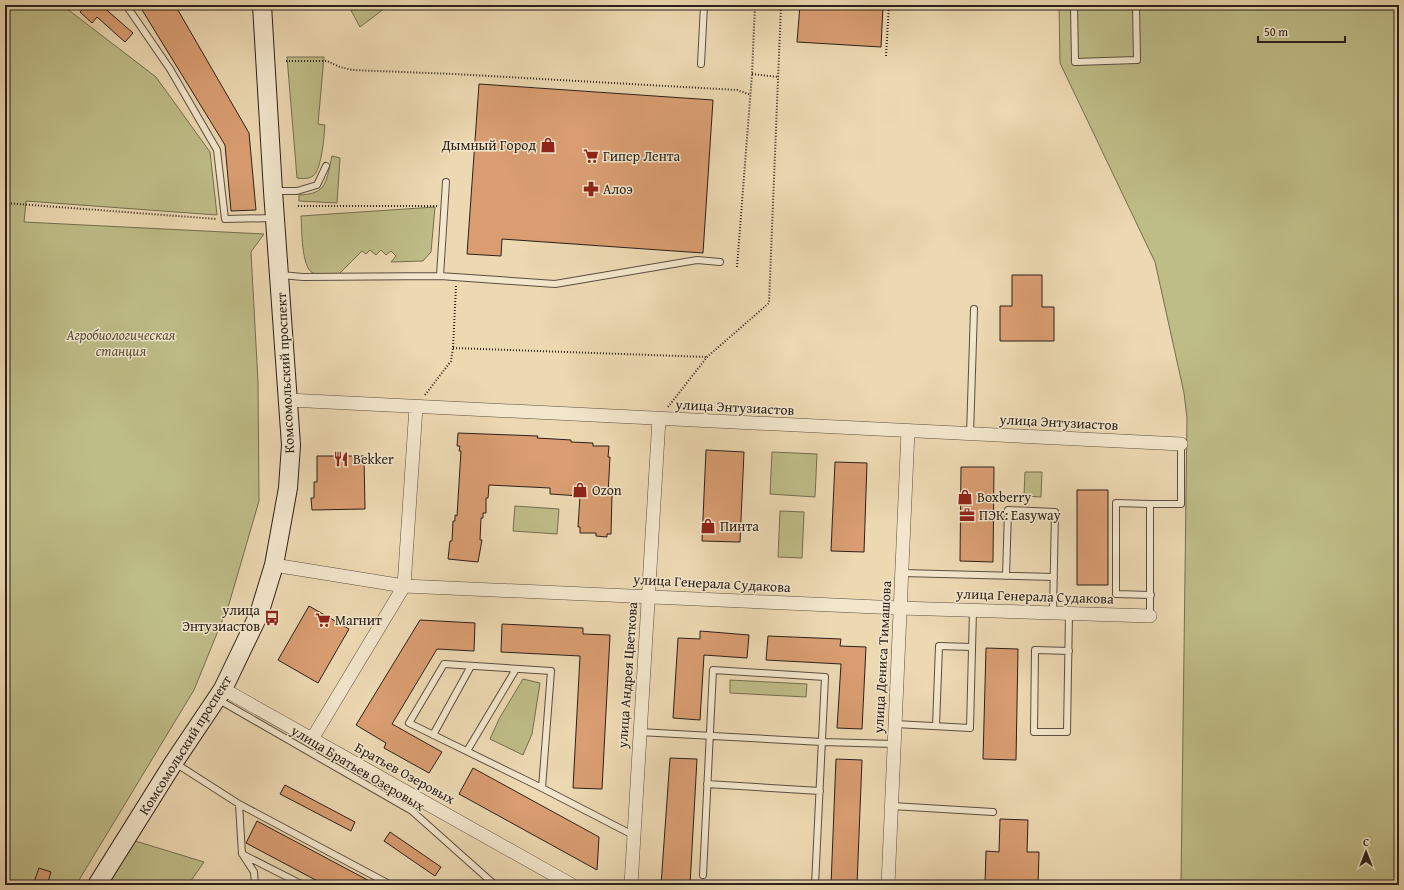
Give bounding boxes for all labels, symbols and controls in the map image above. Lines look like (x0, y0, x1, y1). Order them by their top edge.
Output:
scale bar (1258, 18, 1345, 44)
text: 50 m (1264, 23, 1288, 40)
place label: Дымный Город (441, 135, 536, 155)
shop icon: Дымный Город (539, 136, 557, 154)
place label: Гипер Лента (603, 146, 681, 166)
supermarket icon: Гипер Лента (582, 147, 600, 165)
place label: Алоэ (603, 179, 633, 199)
pharmacy icon: Алоэ (582, 180, 600, 198)
street label: Комсомольский проспект (271, 292, 299, 454)
park label: Агробиологическая станция (66, 325, 176, 361)
street label: улица Энтузиастов (674, 394, 795, 420)
street label: улица Энтузиастов (998, 409, 1119, 435)
place label: Bekker (353, 449, 394, 469)
restaurant icon: Bekker (332, 450, 350, 468)
place label: Ozon (592, 480, 622, 500)
shop icon: Ozon (571, 481, 589, 499)
place label: Boxberry (977, 487, 1031, 507)
shop icon: Boxberry (956, 488, 974, 506)
place label: ПЭК: Easyway (979, 505, 1061, 525)
office icon: ПЭК: Easyway (958, 506, 976, 524)
place label: Пинта (720, 516, 759, 536)
shop icon: Пинта (699, 517, 717, 535)
street label: улица Генерала Судакова (632, 569, 792, 597)
street label: улица Дениса Тимашова (868, 580, 896, 735)
street label: улица Генерала Судакова (955, 583, 1114, 609)
place label: улица Энтузиастов (182, 600, 260, 636)
street label: улица Андрея Цветкова (612, 601, 642, 750)
bus stop icon: улица Энтузиастов (263, 609, 281, 627)
place label: Магнит (335, 610, 382, 630)
supermarket icon: Магнит (314, 611, 332, 629)
street label: Комсомольский проспект (134, 671, 236, 819)
street label: улица Братьев Озеровых (288, 722, 428, 814)
street label: Братьев Озеровых (352, 739, 458, 807)
north arrow (1346, 832, 1386, 872)
text: С (1363, 834, 1369, 850)

